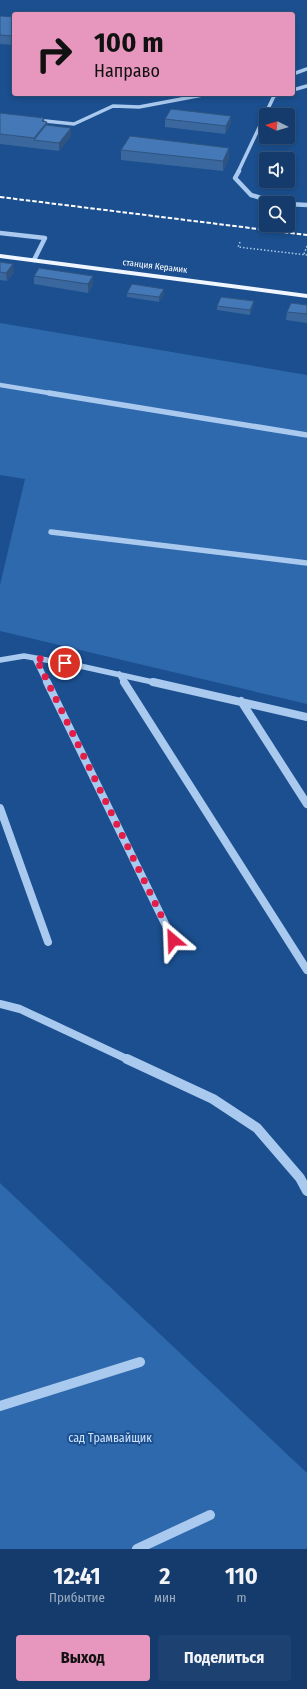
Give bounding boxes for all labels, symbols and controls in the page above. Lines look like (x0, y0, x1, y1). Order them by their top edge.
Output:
text: 100 m (94, 26, 164, 59)
icon: right (28, 28, 80, 80)
text: Направо (94, 60, 160, 82)
north arrow (259, 108, 295, 144)
map controls (259, 108, 295, 232)
button: sound (259, 152, 295, 188)
button: search (259, 196, 295, 232)
street label: станция Керамик (122, 257, 189, 275)
pin (48, 646, 82, 680)
icon: arrive (54, 652, 76, 674)
position arrow (152, 919, 194, 961)
park label: сад Трамвайщик (68, 1431, 152, 1445)
text: 12:41 (53, 1562, 101, 1590)
text: 2 (159, 1562, 170, 1590)
text: 110 (225, 1562, 258, 1590)
text: Прибытие (49, 1590, 105, 1605)
text: мин (154, 1590, 176, 1605)
text: m (236, 1590, 246, 1605)
button: Выход (16, 1635, 150, 1681)
button: Поделиться (158, 1635, 291, 1681)

